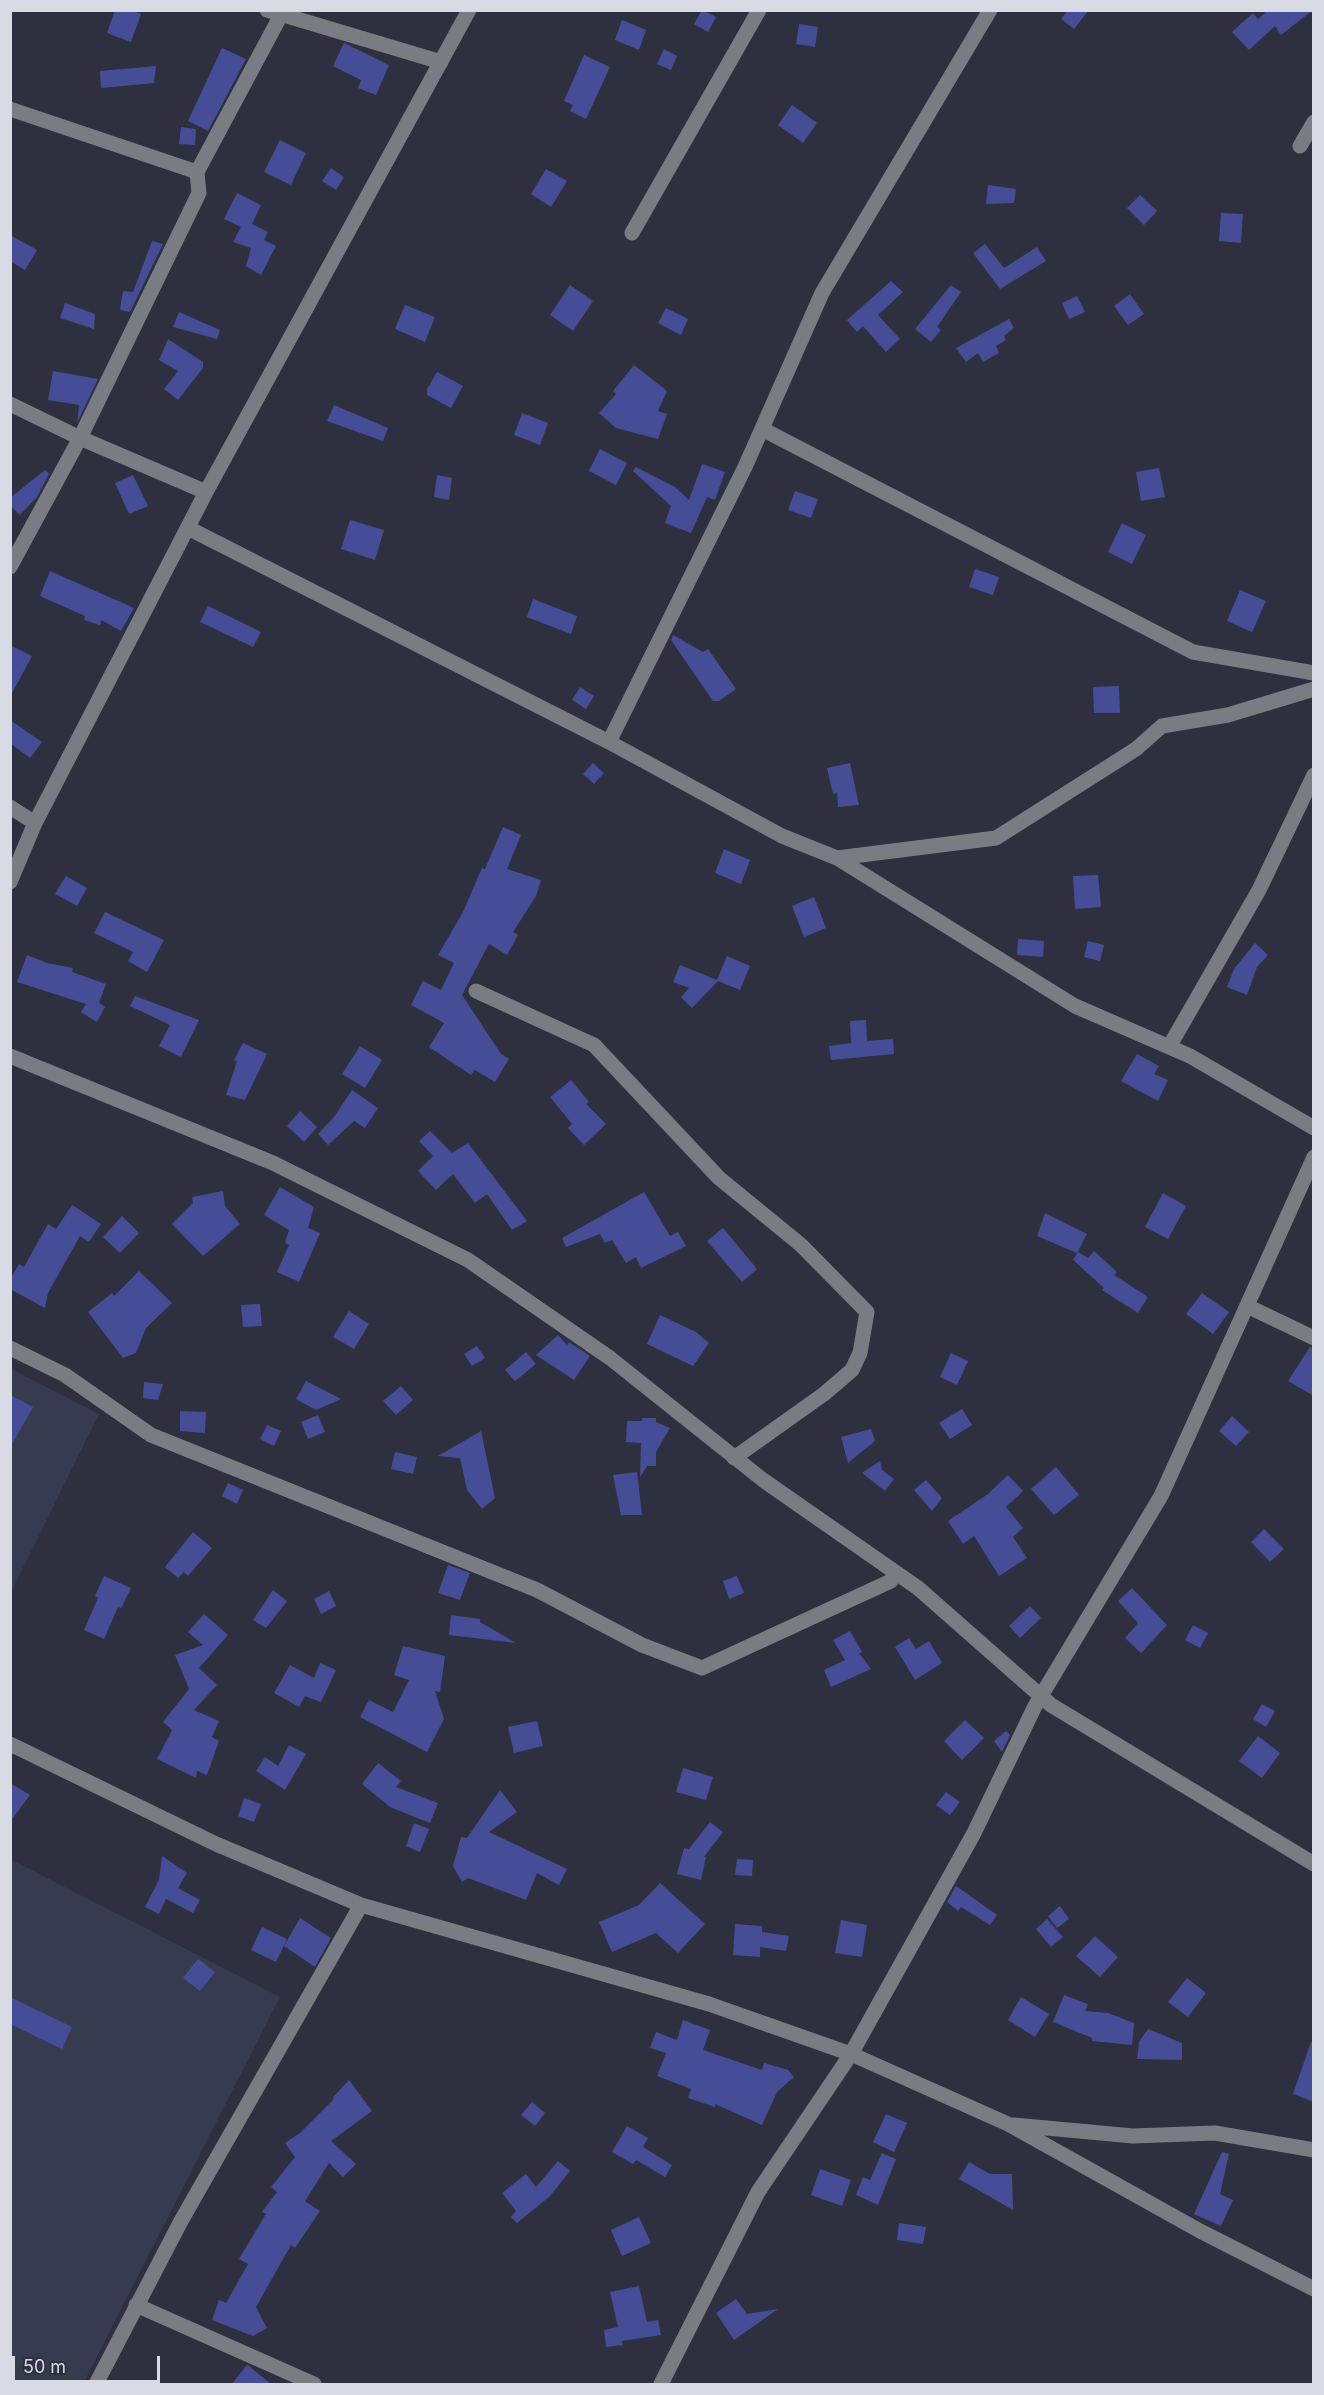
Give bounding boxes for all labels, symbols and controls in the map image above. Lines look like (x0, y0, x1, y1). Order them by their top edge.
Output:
scale bar (15, 2344, 164, 2382)
text: 50 m (23, 2356, 66, 2377)

